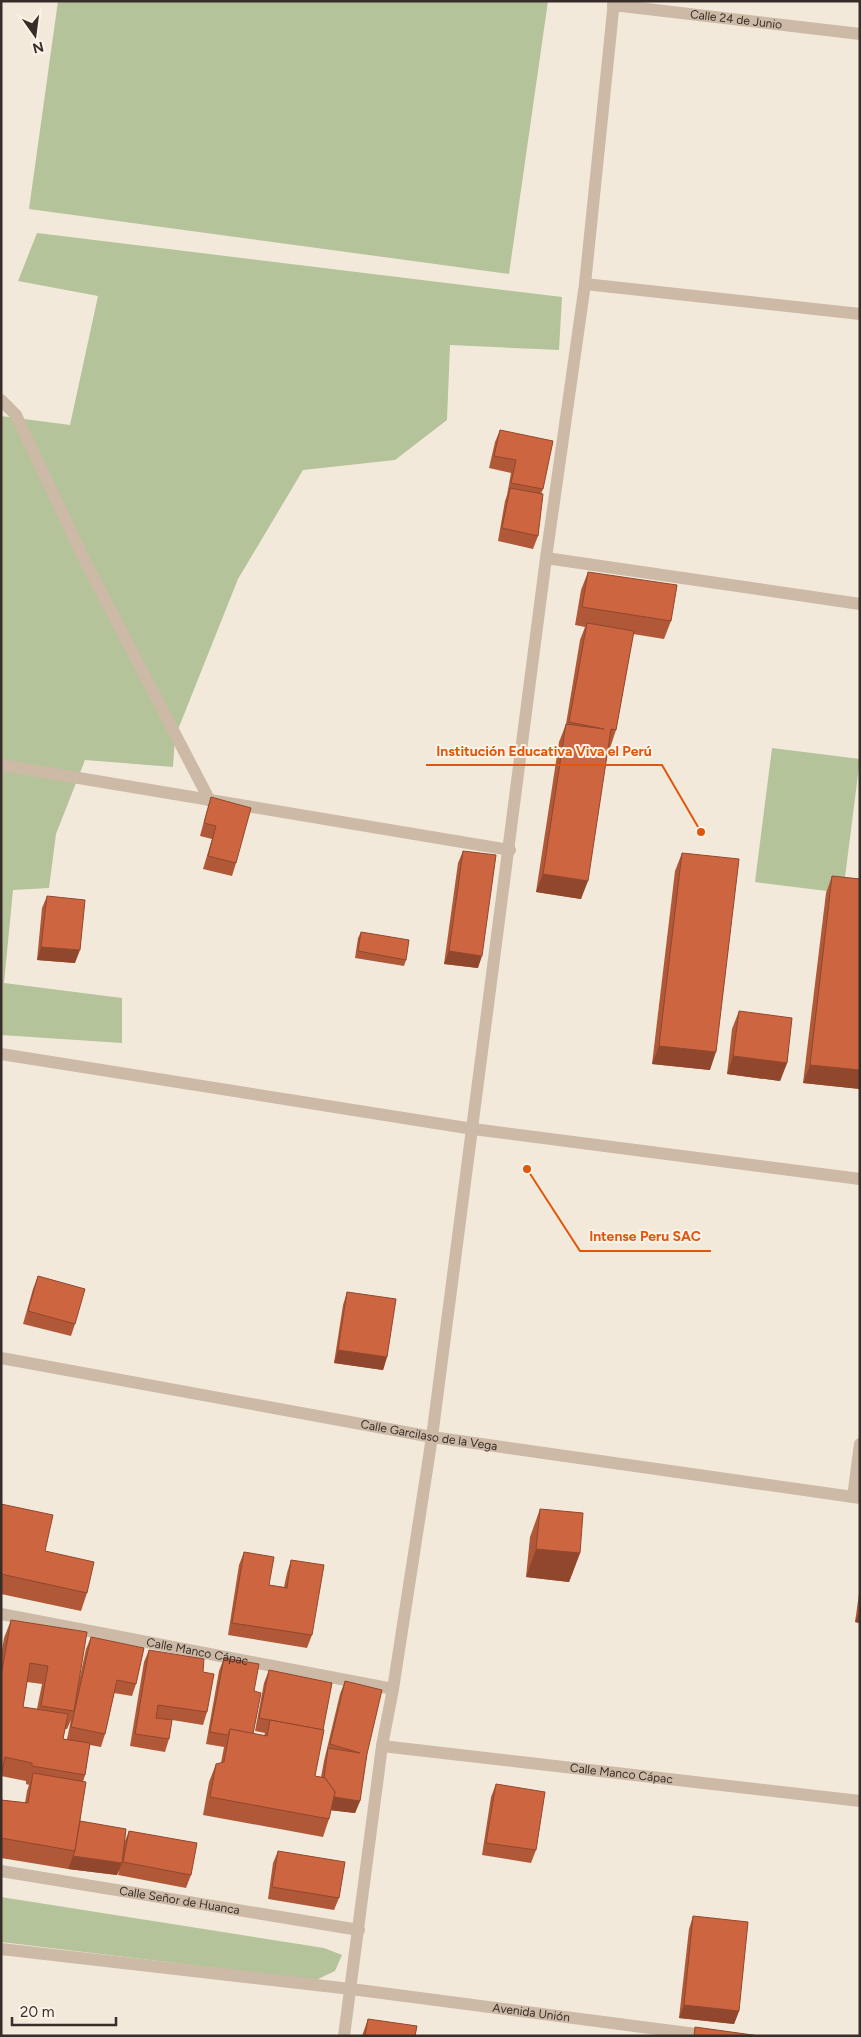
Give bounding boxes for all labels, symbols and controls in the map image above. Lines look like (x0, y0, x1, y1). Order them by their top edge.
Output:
street label: Calle 24 de Junio (689, 7, 783, 32)
north arrow (10, 10, 60, 60)
text: N (31, 38, 45, 57)
callout: Institución Educativa Viva el Perú (426, 736, 662, 765)
text: Institución Educativa Viva el Perú (436, 743, 652, 760)
callout: Intense Peru SAC (580, 1222, 711, 1251)
text: Intense Peru SAC (589, 1228, 701, 1245)
street label: Calle Garcilaso de la Vega (360, 1417, 498, 1453)
street label: Calle Manco Cápac (145, 1635, 250, 1668)
street label: Calle Manco Cápac (569, 1761, 674, 1786)
street label: Calle Señor de Huanca (118, 1884, 241, 1917)
scale bar (12, 1994, 116, 2026)
street label: Avenida Unión (492, 2001, 571, 2025)
text: 20 m (20, 2003, 54, 2021)

